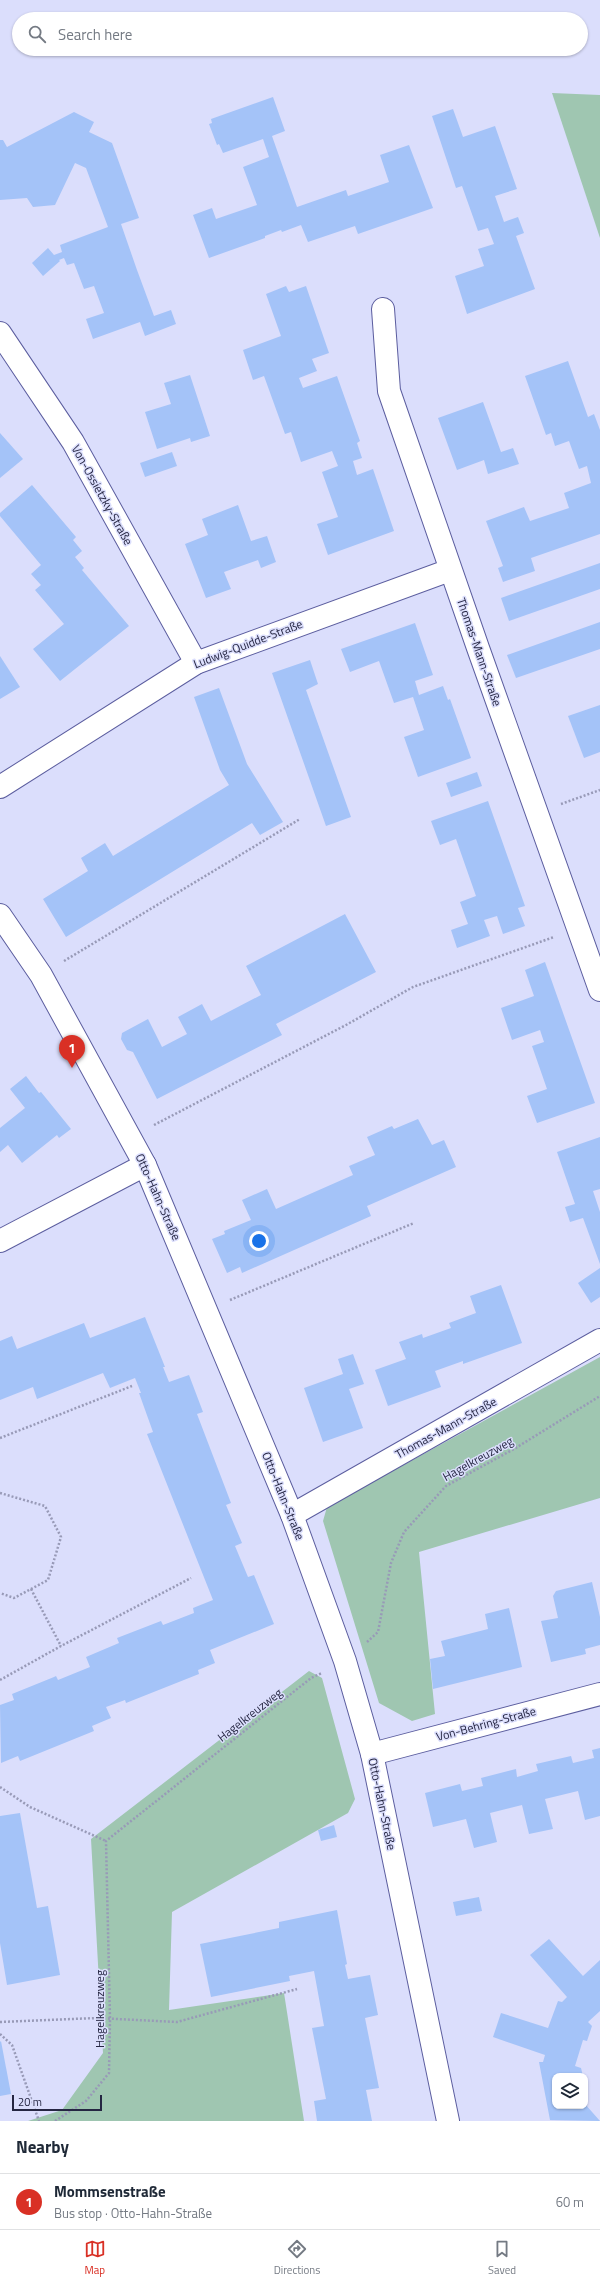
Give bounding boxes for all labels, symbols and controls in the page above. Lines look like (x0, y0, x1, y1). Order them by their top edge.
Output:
search box (12, 12, 588, 56)
icon: search (26, 23, 48, 45)
text: Search here (58, 23, 132, 46)
street label: Von-Ossietzky-Straße (67, 441, 138, 548)
street label: Thomas-Mann-Straße (452, 595, 507, 709)
street label: Ludwig-Quidde-Straße (190, 614, 305, 673)
pin: 1 (59, 1035, 85, 1068)
street label: Otto-Hahn-Straße (131, 1150, 186, 1243)
your location (249, 1231, 269, 1251)
street label: Thomas-Mann-Straße (392, 1392, 500, 1463)
street label: Hagelkreuzweg (439, 1431, 517, 1486)
street label: Otto-Hahn-Straße (257, 1449, 310, 1543)
street label: Hagelkreuzweg (213, 1683, 286, 1746)
street label: Von-Behring-Straße (434, 1701, 538, 1746)
street label: Otto-Hahn-Straße (363, 1756, 402, 1852)
street label: Hagelkreuzweg (90, 1970, 109, 2048)
map controls (552, 2073, 588, 2109)
button: layers (552, 2073, 588, 2109)
scale bar (12, 2093, 102, 2112)
text: 20 m (18, 2094, 42, 2110)
text: Nearby (16, 2134, 69, 2160)
text: Mommsenstraße (54, 2180, 166, 2203)
text: 1 (25, 2192, 33, 2212)
text: 60 m (556, 2192, 584, 2212)
text: Bus stop · Otto-Hahn-Straße (54, 2203, 212, 2223)
tab: Map (84, 2238, 106, 2278)
tab: Directions (274, 2238, 320, 2278)
tab: Saved (488, 2238, 516, 2278)

